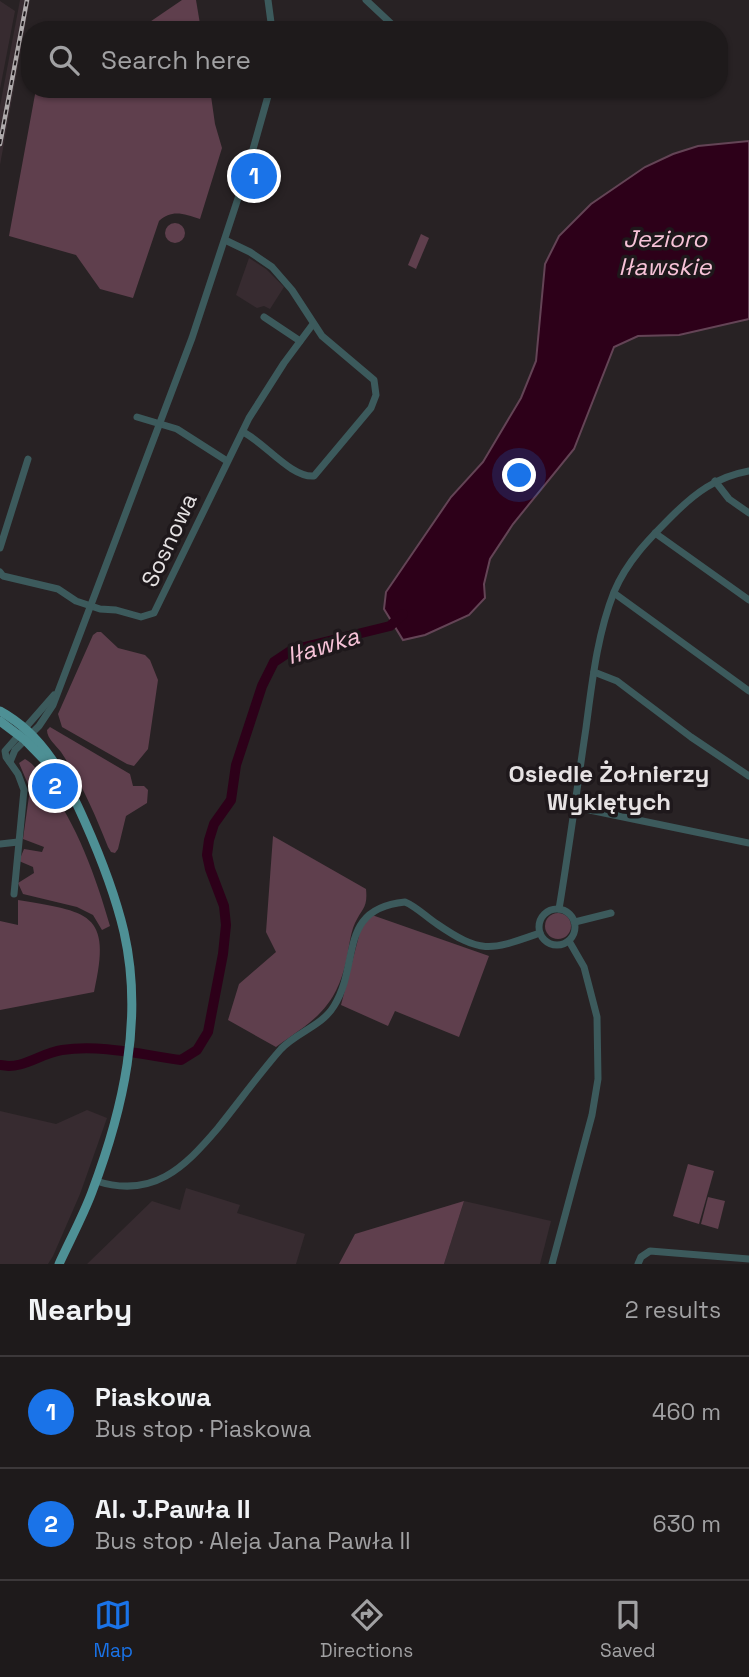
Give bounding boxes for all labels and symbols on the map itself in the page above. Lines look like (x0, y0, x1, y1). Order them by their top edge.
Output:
pin: 1 (231, 150, 277, 202)
water label: Jezioro Iławskie (618, 223, 712, 282)
your location (502, 458, 536, 492)
street label: Sosnowa (134, 488, 204, 592)
water label: Iławka (283, 620, 363, 671)
district label: Osiedle Żołnierzy Wyklętych (509, 758, 709, 817)
pin: 2 (32, 760, 78, 812)

